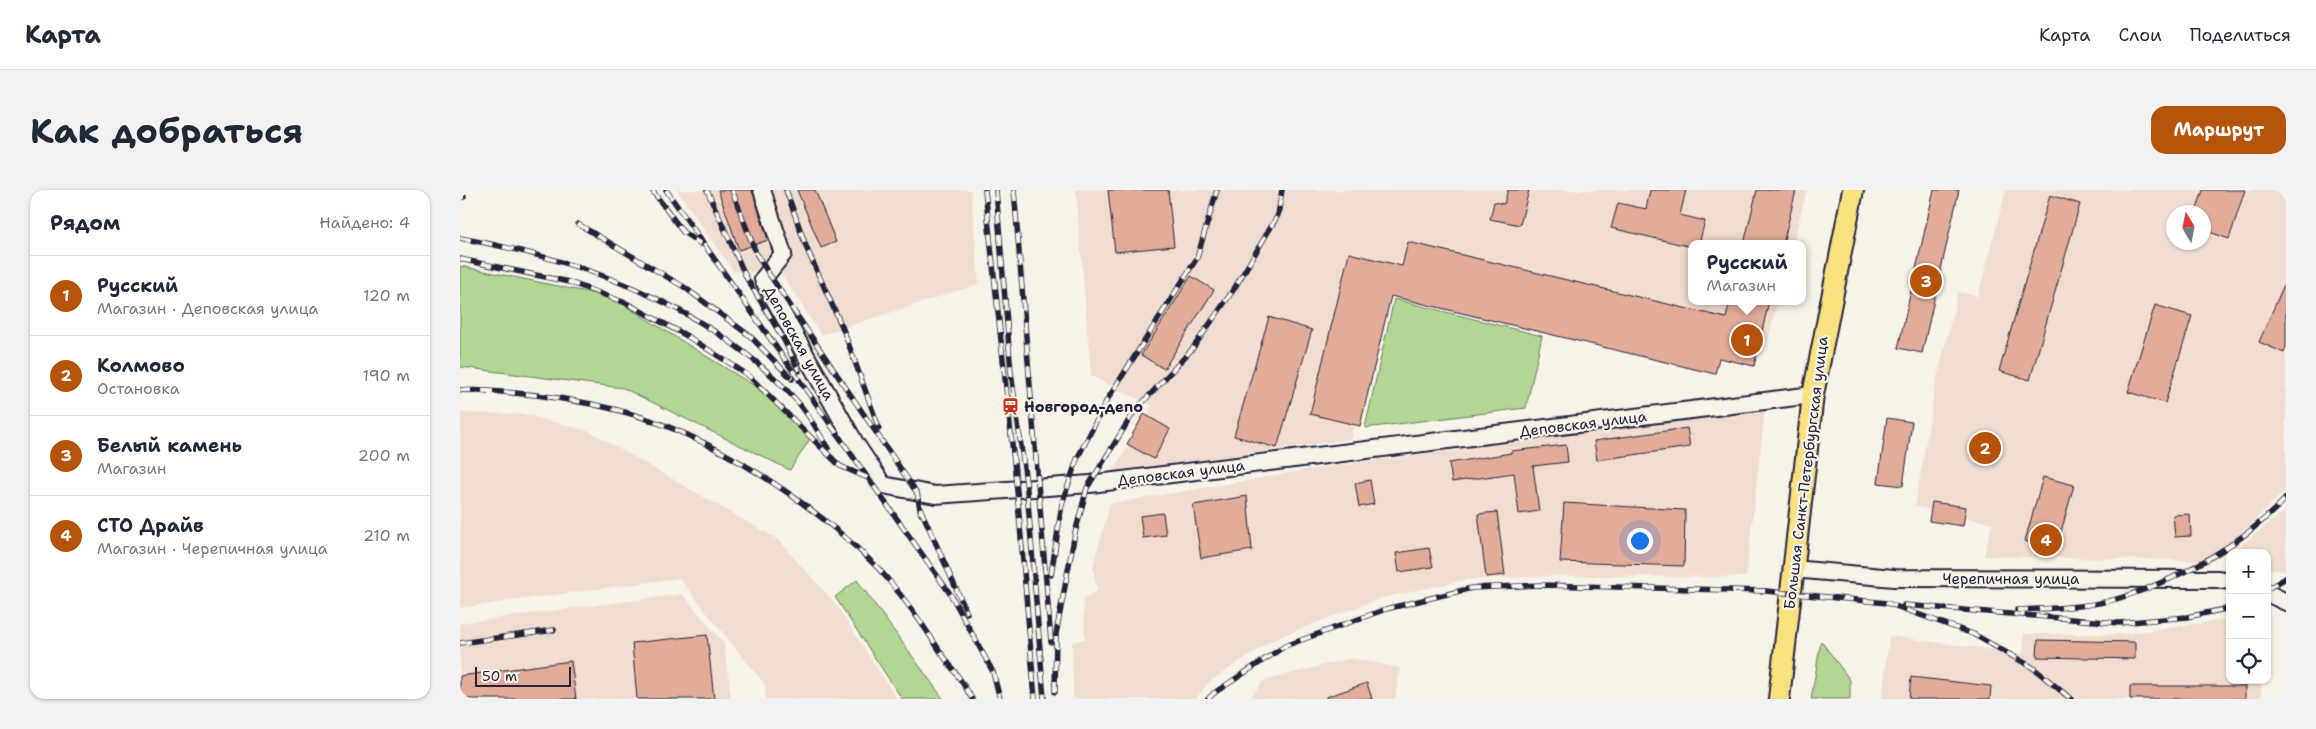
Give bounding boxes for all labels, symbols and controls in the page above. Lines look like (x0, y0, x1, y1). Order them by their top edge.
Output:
text: Карта (25, 19, 101, 51)
text: Карта (2039, 23, 2090, 47)
text: Слои (2118, 23, 2162, 47)
text: Поделиться (2190, 23, 2291, 47)
button: Маршрут (2151, 106, 2286, 154)
text: Как добраться (30, 107, 303, 154)
north arrow (2166, 205, 2211, 250)
text: Рядом (50, 209, 120, 237)
text: Найдено: 4 (319, 212, 410, 233)
popup (1688, 240, 1806, 305)
text: Русский (1706, 250, 1788, 275)
pin: 3 (1910, 262, 1942, 300)
text: Русский (97, 273, 178, 298)
text: Магазин (1706, 275, 1776, 296)
street label: Деповская улица (759, 282, 839, 404)
text: 1 (62, 285, 70, 306)
text: 120 m (363, 285, 410, 306)
text: Магазин · Деповская улица (97, 298, 319, 319)
pin: 1 (1731, 321, 1763, 359)
street label: Большая Санкт-Петербургская улица (1779, 335, 1833, 611)
text: Колмово (97, 353, 185, 378)
text: 2 (60, 365, 72, 386)
text: 190 m (363, 365, 410, 386)
text: Остановка (97, 378, 180, 399)
station icon: Новгород-депо (1000, 397, 1020, 417)
place label: Новгород-депо (1024, 397, 1143, 417)
street label: Деповская улица (1518, 406, 1648, 442)
pin: 2 (1969, 429, 2001, 467)
text: Белый камень (97, 433, 242, 458)
text: 3 (60, 445, 72, 466)
text: 200 m (358, 445, 410, 466)
street label: Деповская улица (1116, 455, 1246, 491)
text: Магазин (97, 458, 166, 479)
text: СТО Драйв (97, 513, 204, 538)
pin: 4 (2030, 521, 2062, 559)
text: 4 (60, 525, 72, 546)
text: 210 m (363, 525, 410, 546)
your location (1627, 528, 1653, 554)
text: Магазин · Черепичная улица (97, 538, 328, 559)
map controls (2226, 549, 2271, 684)
button: + (2226, 549, 2271, 594)
street label: Черепичная улица (1943, 569, 2080, 589)
button: − (2226, 594, 2271, 639)
button: locate (2226, 639, 2271, 684)
scale bar (475, 664, 571, 687)
text: 50 m (482, 667, 517, 685)

